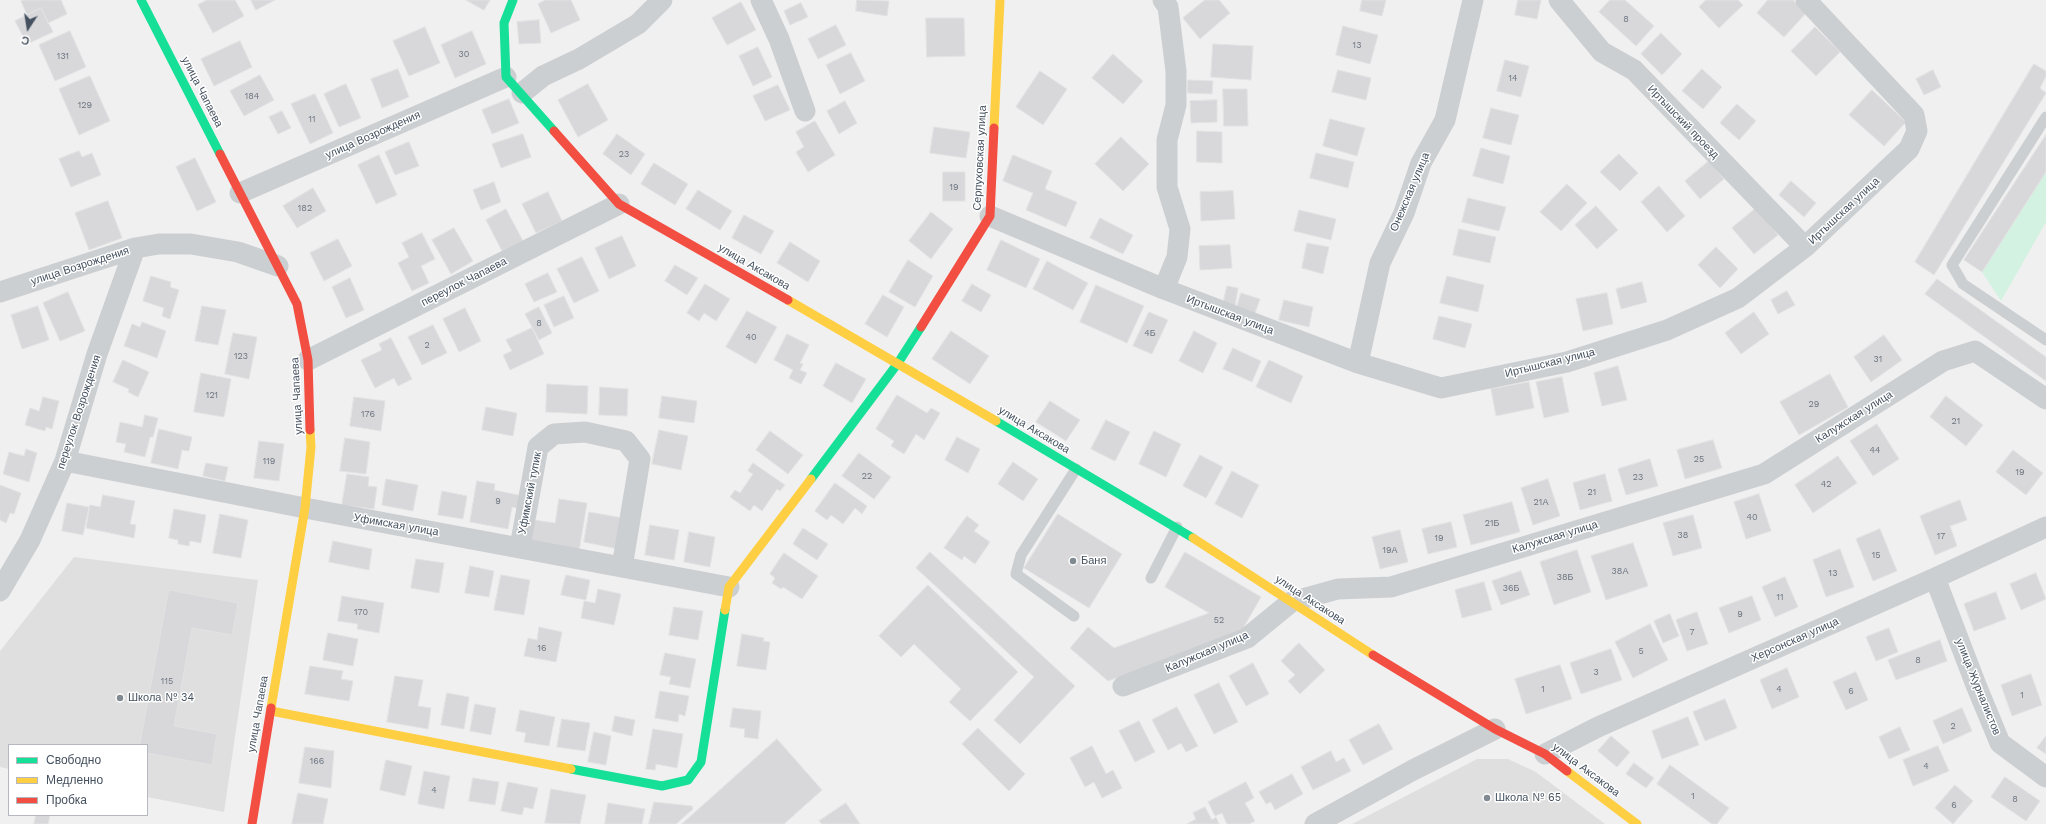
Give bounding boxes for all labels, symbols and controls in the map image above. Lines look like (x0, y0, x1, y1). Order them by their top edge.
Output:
north arrow (8, 8, 48, 48)
house number: 8 (1623, 14, 1629, 24)
text: С (20, 33, 31, 47)
house number: 13 (1353, 40, 1361, 50)
house number: 30 (459, 49, 469, 59)
house number: 131 (57, 51, 69, 61)
street label: улица Чапаева (179, 54, 225, 130)
house number: 14 (1508, 73, 1518, 83)
street label: Иртышский проезд (1644, 82, 1722, 162)
house number: 184 (245, 91, 259, 101)
house number: 129 (78, 100, 92, 110)
street label: Серпуховская улица (971, 105, 989, 211)
street label: улица Возрождения (323, 108, 423, 162)
house number: 11 (308, 114, 316, 124)
house number: 23 (619, 149, 629, 159)
street label: Онежская улица (1387, 150, 1433, 234)
street label: Иртышская улица (1806, 175, 1882, 247)
house number: 19 (949, 182, 959, 192)
house number: 182 (298, 203, 312, 213)
street label: улица Аксакова (716, 241, 792, 293)
street label: улица Возрождения (29, 244, 131, 288)
street label: переулок Чапаева (419, 255, 509, 309)
street label: Иртышская улица (1185, 292, 1275, 338)
house number: 8 (536, 318, 542, 328)
house number: 4Б (1144, 328, 1156, 338)
house number: 40 (745, 332, 757, 342)
house number: 2 (424, 340, 430, 350)
street label: Иртышская улица (1504, 345, 1596, 381)
house number: 123 (234, 351, 248, 361)
street label: переулок Возрождения (54, 353, 104, 471)
house number: 31 (1874, 354, 1882, 364)
street label: улица Чапаева (288, 357, 306, 435)
street label: Калужская улица (1813, 388, 1895, 446)
house number: 121 (206, 390, 218, 400)
house number: 29 (1809, 399, 1819, 409)
street label: улица Аксакова (996, 404, 1072, 456)
house number: 176 (361, 409, 375, 419)
house number: 21 (1952, 416, 1960, 426)
house number: 44 (1870, 445, 1880, 455)
street label: Уфимский тупик (516, 451, 544, 535)
house number: 25 (1694, 454, 1704, 464)
house number: 119 (263, 456, 275, 466)
house number: 19 (2015, 467, 2025, 477)
house number: 22 (862, 471, 872, 481)
house number: 23 (1633, 472, 1643, 482)
house number: 42 (1821, 479, 1831, 489)
house number: 21 (1588, 487, 1596, 497)
house number: 9 (495, 496, 501, 506)
house number: 21А (1534, 497, 1548, 507)
street label: Уфимская улица (352, 511, 440, 539)
house number: 40 (1746, 512, 1758, 522)
house number: 21Б (1485, 518, 1499, 528)
street label: Калужская улица (1511, 518, 1599, 556)
house number: 38 (1678, 530, 1688, 540)
house number: 17 (1937, 531, 1945, 541)
house number: 19 (1434, 533, 1444, 543)
house number: 19А (1382, 545, 1398, 555)
house number: 15 (1872, 550, 1880, 560)
place label: Баня (1081, 554, 1106, 568)
marker: Баня (1068, 556, 1078, 566)
house number: 38А (1612, 566, 1628, 576)
house number: 13 (1829, 568, 1837, 578)
street label: улица Аксакова (1273, 572, 1347, 628)
house number: 38Б (1557, 572, 1573, 582)
house number: 36Б (1503, 583, 1519, 593)
house number: 11 (1776, 592, 1784, 602)
house number: 170 (354, 607, 368, 617)
house number: 9 (1737, 609, 1743, 619)
house number: 52 (1214, 615, 1224, 625)
street label: Херсонская улица (1749, 615, 1841, 665)
house number: 7 (1689, 627, 1695, 637)
street label: Калужская улица (1164, 629, 1250, 675)
street label: улица Журналистов (1953, 637, 2003, 737)
house number: 16 (538, 643, 546, 653)
house number: 5 (1638, 646, 1644, 656)
house number: 8 (1915, 655, 1921, 665)
house number: 3 (1593, 667, 1599, 677)
street label: улица Чапаева (245, 675, 271, 753)
house number: 115 (161, 676, 173, 686)
house number: 1 (1541, 684, 1545, 694)
house number: 4 (1776, 684, 1782, 694)
house number: 6 (1848, 686, 1854, 696)
house number: 1 (2020, 690, 2024, 700)
place label: Школа № 34 (128, 691, 194, 705)
marker: Школа № 34 (115, 693, 125, 703)
house number: 2 (1950, 721, 1956, 731)
street label: улица Аксакова (1550, 740, 1622, 800)
legend (8, 744, 148, 816)
text: Свободно (46, 753, 101, 767)
house number: 166 (310, 756, 324, 766)
house number: 4 (1923, 761, 1929, 771)
text: Медленно (46, 773, 103, 787)
house number: 4 (431, 785, 437, 795)
place label: Школа № 65 (1495, 791, 1561, 805)
house number: 1 (1691, 791, 1695, 801)
text: Пробка (46, 793, 87, 807)
marker: Школа № 65 (1482, 793, 1492, 803)
house number: 8 (2012, 794, 2018, 804)
house number: 6 (1951, 800, 1957, 810)

